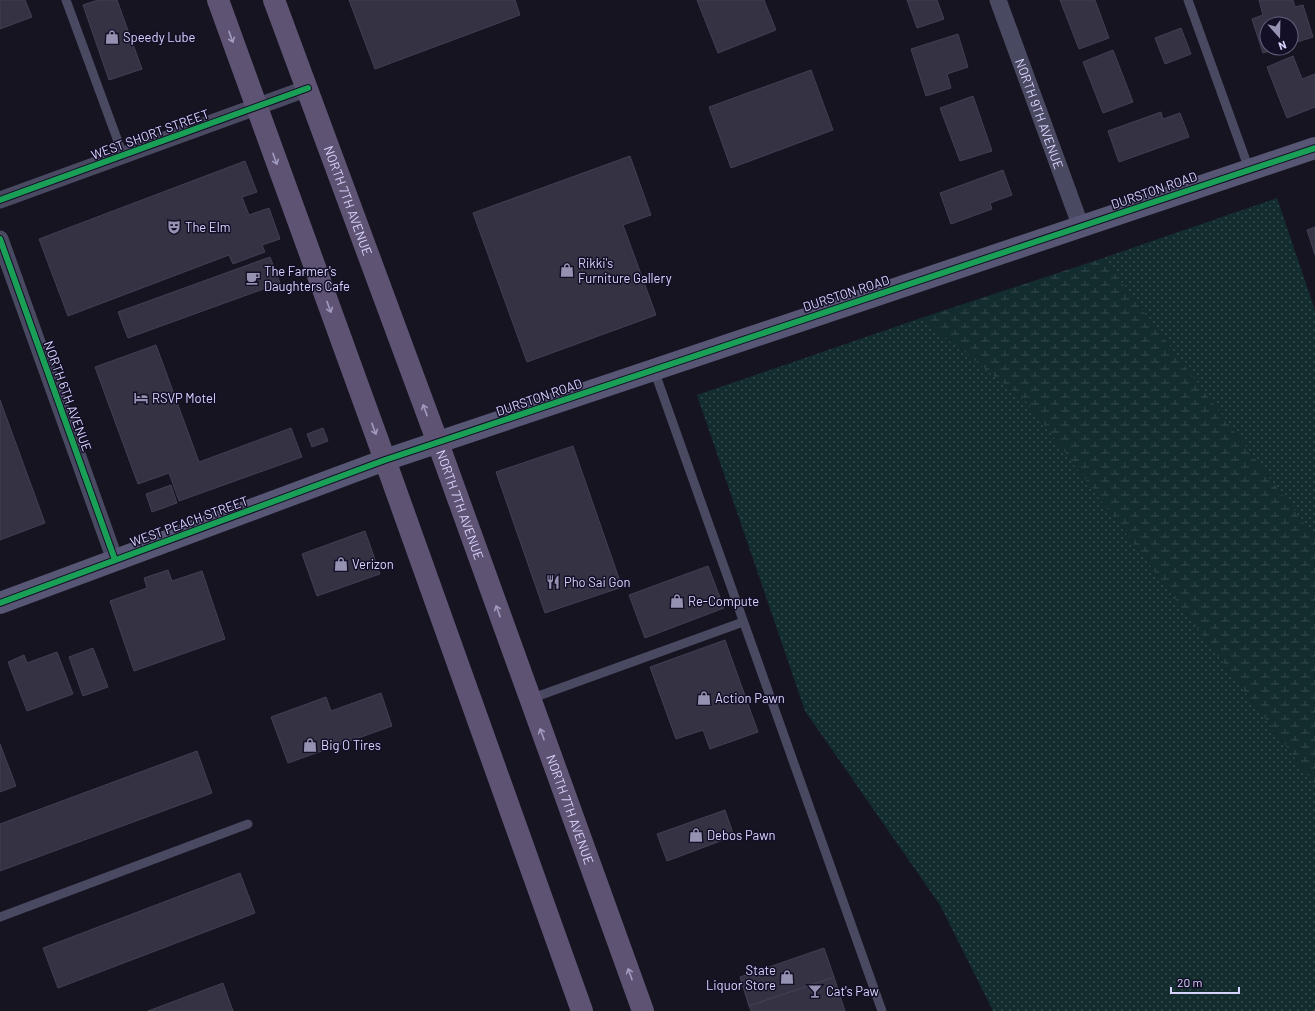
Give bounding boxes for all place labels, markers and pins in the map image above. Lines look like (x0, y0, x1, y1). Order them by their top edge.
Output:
shop icon: Speedy Lube (104, 29, 120, 45)
place label: Speedy Lube (123, 29, 196, 45)
theatre icon: The Elm (166, 219, 182, 235)
place label: The Elm (185, 219, 230, 235)
place label: Rikki's Furniture Gallery (578, 255, 672, 286)
shop icon: Rikki's Furniture Gallery (559, 262, 575, 278)
place label: The Farmer's Daughters Cafe (264, 263, 350, 294)
cafe icon: The Farmer's Daughters Cafe (245, 270, 261, 286)
hotel icon: RSVP Motel (133, 390, 149, 406)
place label: RSVP Motel (152, 390, 216, 406)
shop icon: Verizon (333, 556, 349, 572)
place label: Verizon (352, 556, 394, 572)
restaurant icon: Pho Sai Gon (545, 574, 561, 590)
place label: Pho Sai Gon (564, 574, 630, 590)
shop icon: Re-Compute (669, 593, 685, 609)
place label: Re-Compute (688, 593, 759, 609)
shop icon: Action Pawn (696, 690, 712, 706)
place label: Action Pawn (715, 690, 785, 706)
shop icon: Big O Tires (302, 737, 318, 753)
place label: Big O Tires (321, 737, 381, 753)
shop icon: Debos Pawn (688, 827, 704, 843)
place label: Debos Pawn (707, 827, 776, 843)
place label: State Liquor Store (706, 962, 776, 993)
shop icon: State Liquor Store (779, 969, 795, 985)
bar icon: Cat's Paw (807, 983, 823, 999)
place label: Cat's Paw (826, 983, 879, 999)

